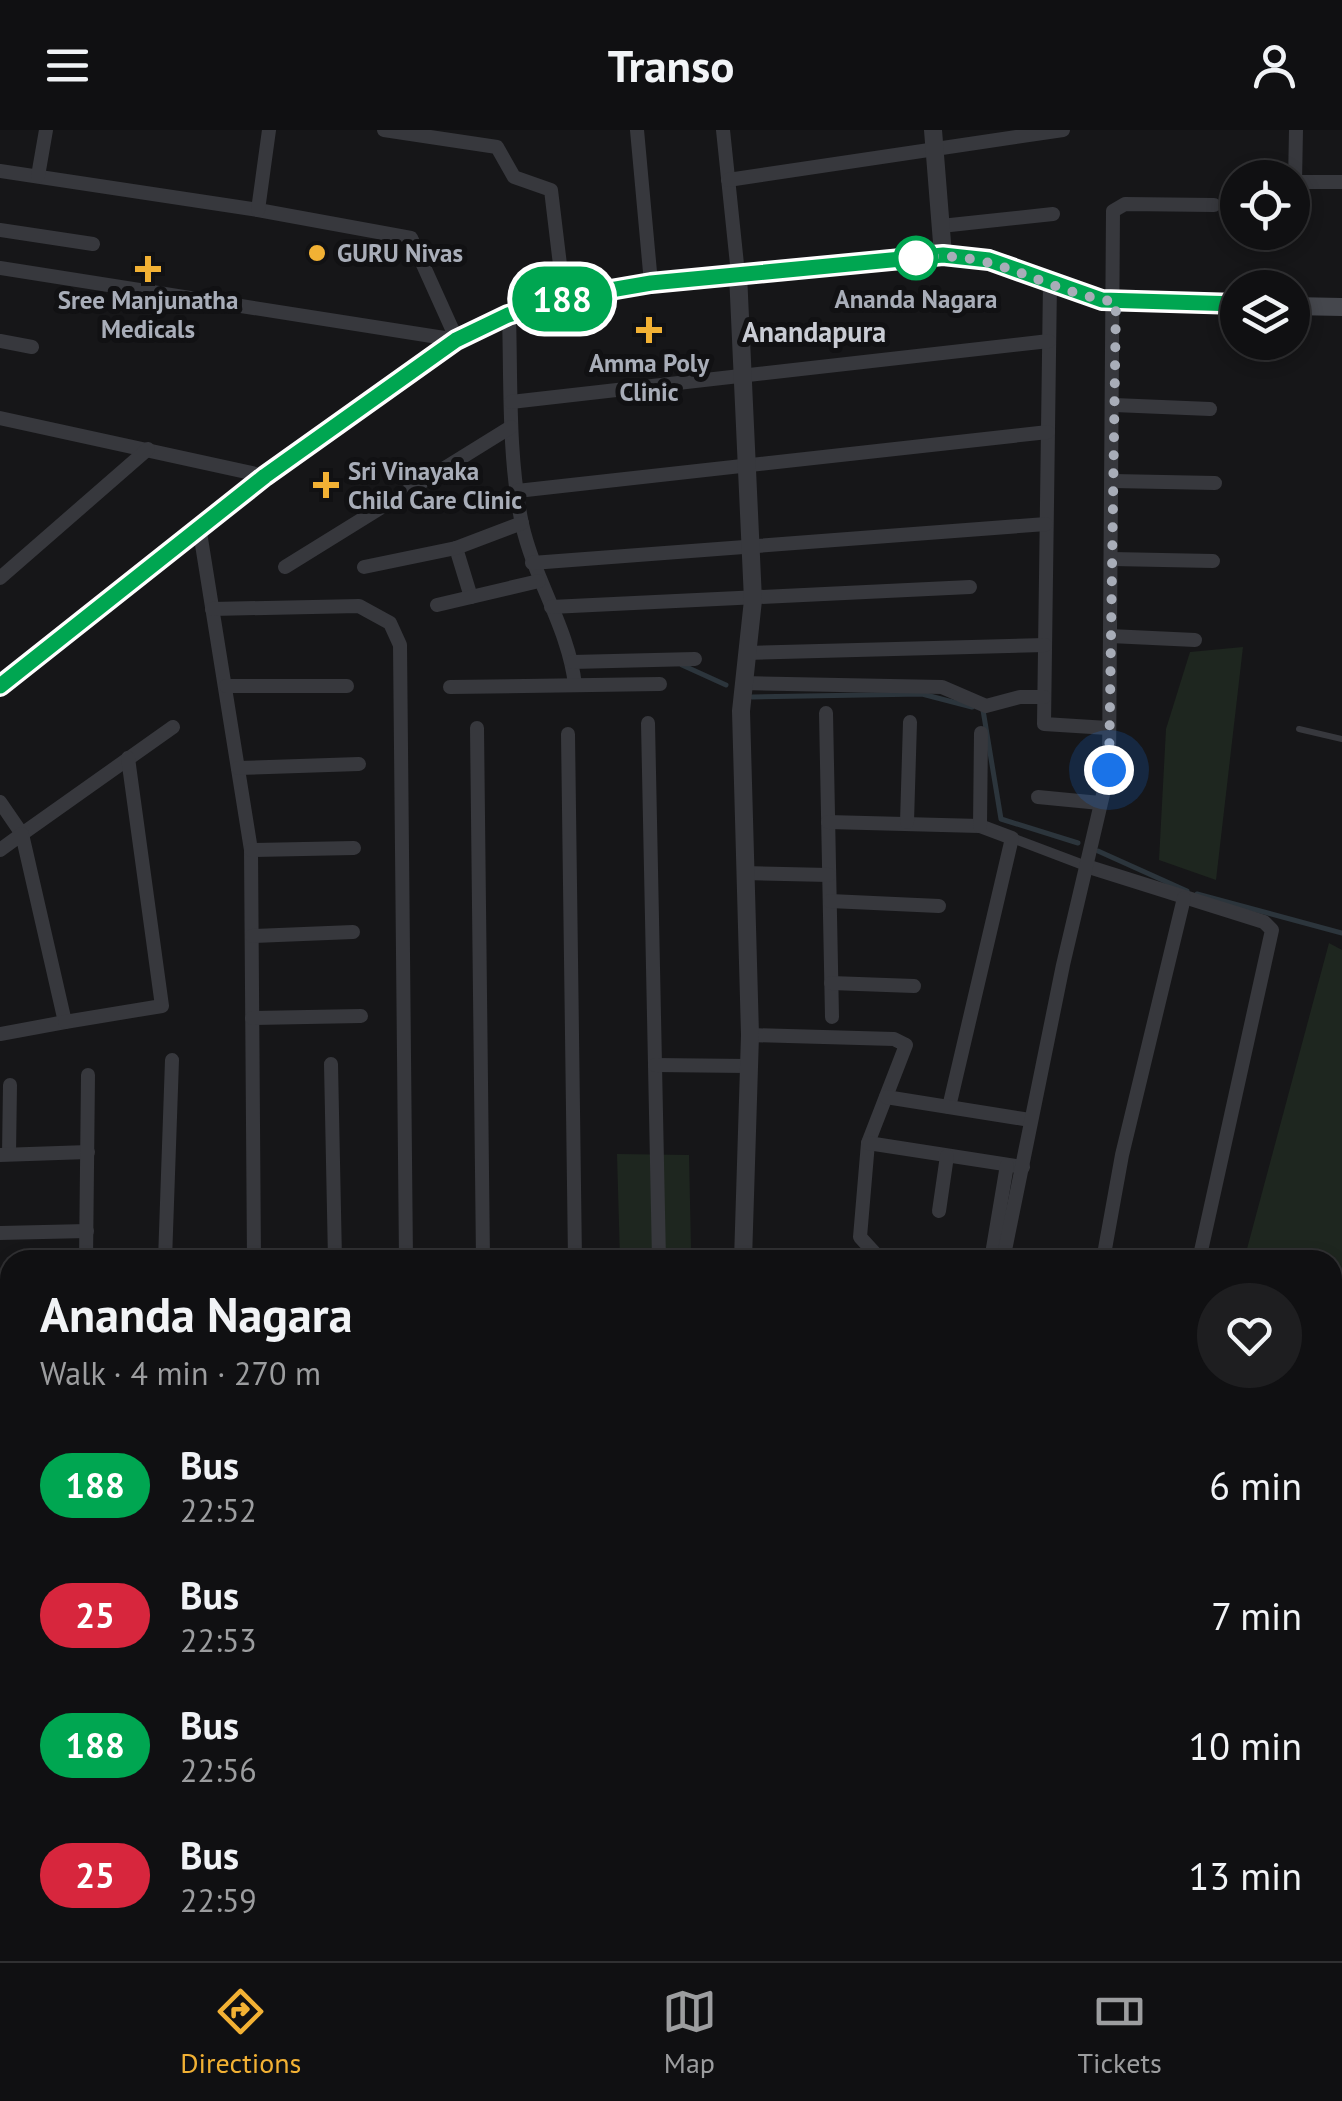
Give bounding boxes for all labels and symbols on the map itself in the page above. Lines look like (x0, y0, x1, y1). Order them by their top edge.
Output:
place label: GURU Nivas (337, 237, 463, 269)
marker: Ananda Nagara (895, 237, 937, 279)
marker: GURU Nivas (306, 242, 328, 264)
marker: Sree Manjunatha Medicals (137, 258, 159, 280)
line badge: 188 (504, 266, 620, 332)
place label: Ananda Nagara (835, 283, 997, 315)
place label: Sree Manjunatha Medicals (58, 284, 238, 345)
district label: Anandapura (742, 313, 886, 350)
marker: Amma Poly Clinic (636, 317, 662, 343)
place label: Amma Poly Clinic (589, 347, 710, 408)
place label: Sri Vinayaka Child Care Clinic (348, 455, 522, 516)
marker: Sri Vinayaka Child Care Clinic (313, 472, 339, 498)
your location (1084, 745, 1134, 795)

